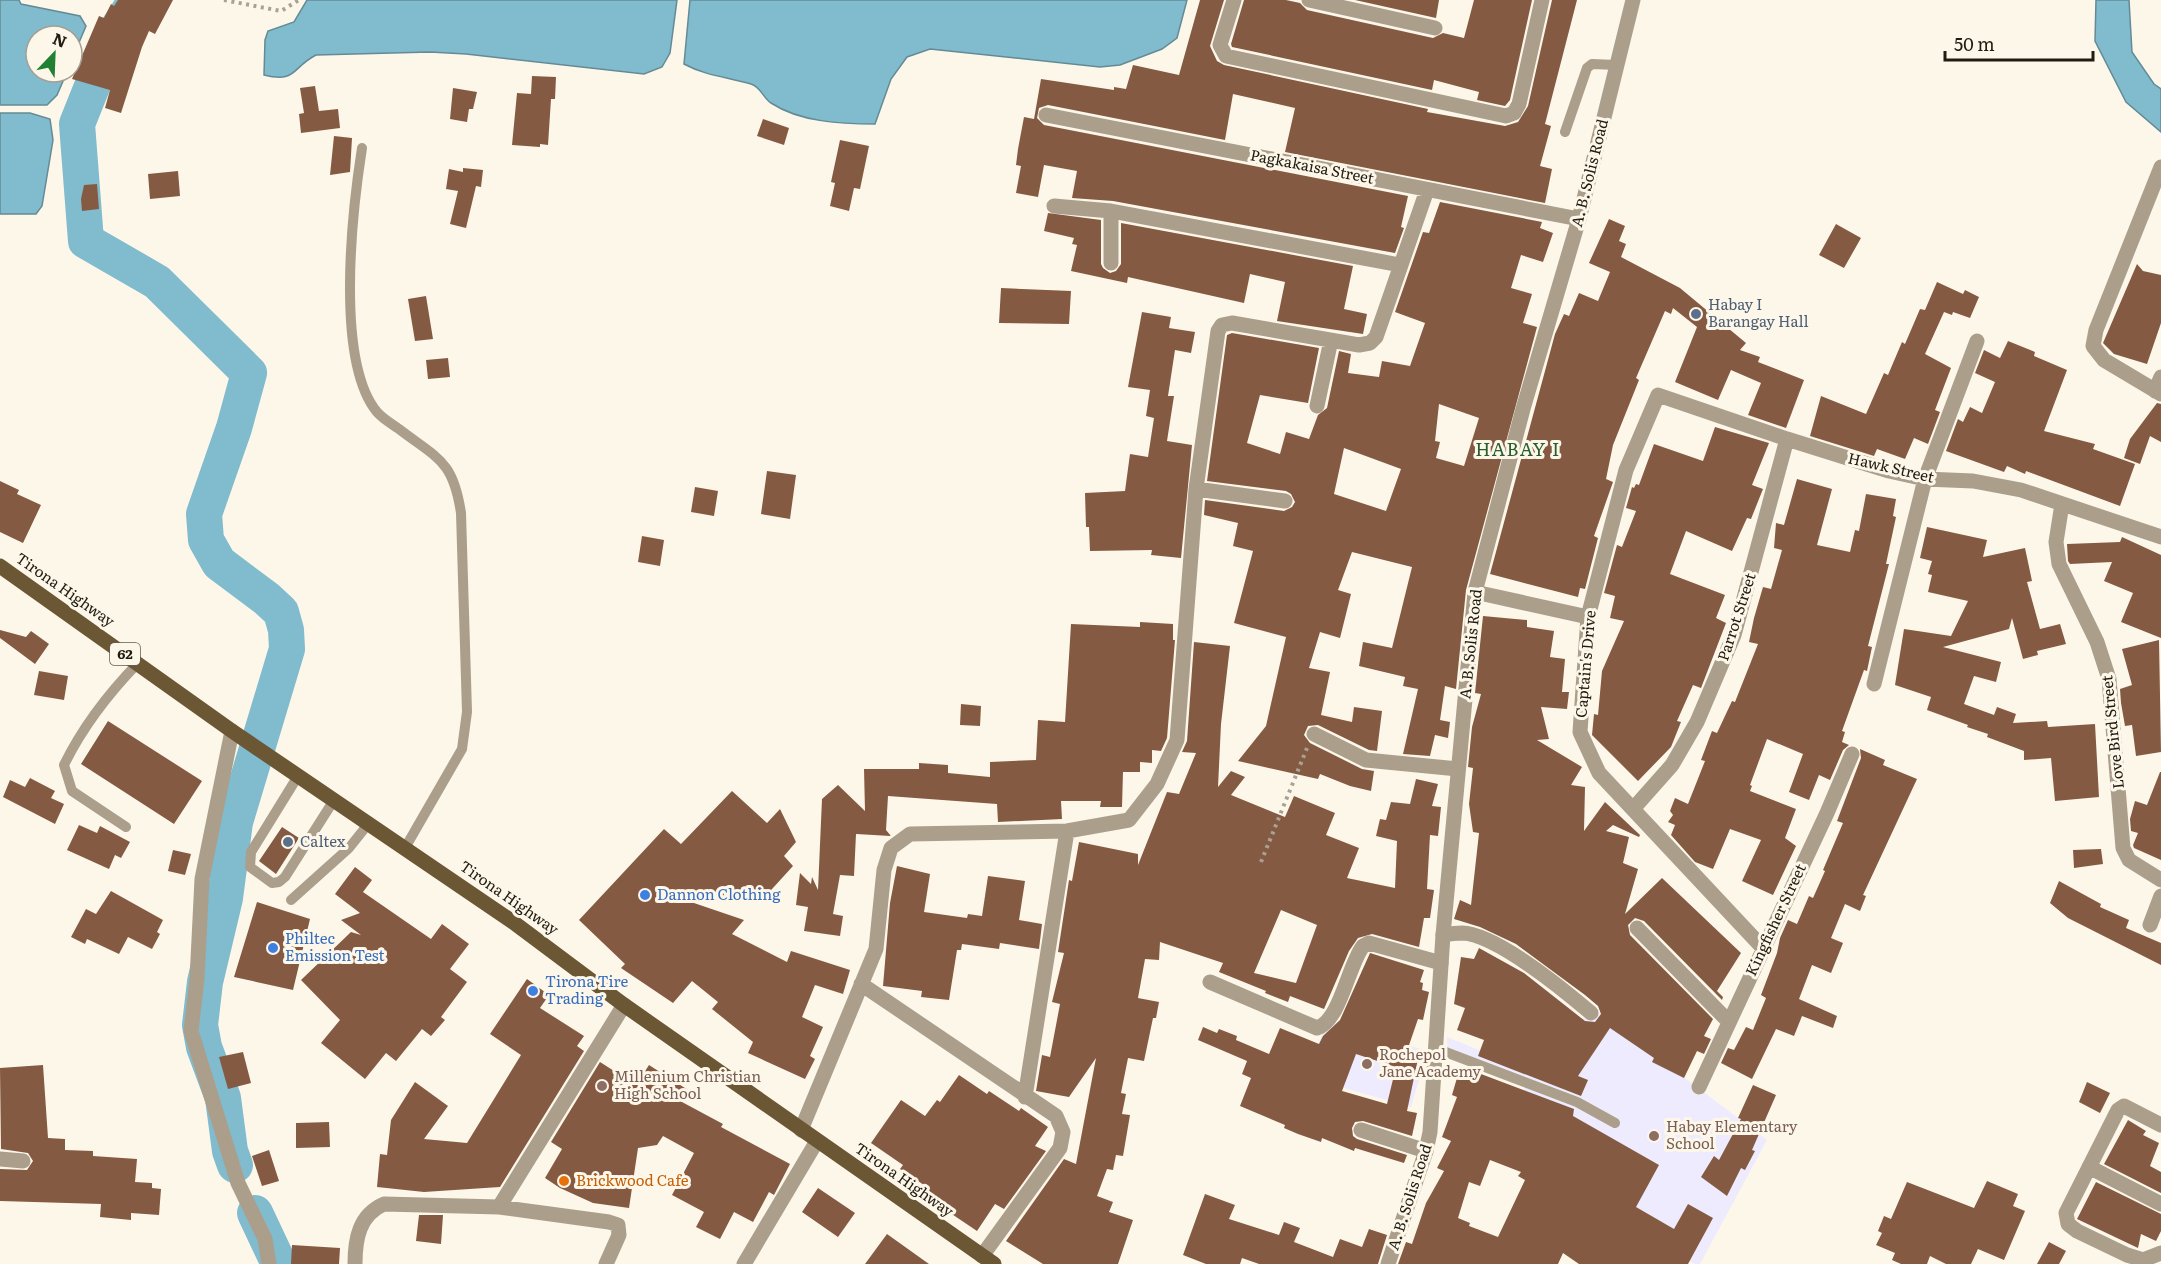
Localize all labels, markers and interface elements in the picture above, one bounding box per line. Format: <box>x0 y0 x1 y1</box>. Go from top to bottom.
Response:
north arrow <box>24 24 84 84</box>
scale bar <box>1945 24 2094 62</box>
text: N <box>49 26 71 53</box>
text: 50 m <box>1954 30 1995 57</box>
street label: A. B. Solis Road <box>1564 116 1613 229</box>
street label: Pagkakaisa Street <box>1248 142 1376 189</box>
place label: Habay I Barangay Hall <box>1708 292 1809 332</box>
marker: Habay I Barangay Hall <box>1689 307 1703 321</box>
district label: HABAY I <box>1475 435 1561 462</box>
street label: Hawk Street <box>1846 445 1937 488</box>
street label: Tirona Highway <box>12 546 120 632</box>
street label: Parrot Street <box>1710 569 1761 664</box>
street label: A. B. Solis Road <box>1452 588 1487 700</box>
street label: Captain's Drive <box>1568 609 1601 719</box>
road number: 62 <box>110 643 140 665</box>
street label: Love Bird Street <box>2094 674 2129 790</box>
place label: Caltex <box>300 829 346 852</box>
marker: Caltex <box>281 835 295 849</box>
street label: Tirona Highway <box>456 854 564 940</box>
street label: Kingfisher Street <box>1739 859 1811 979</box>
place label: Dannon Clothing <box>657 882 781 905</box>
marker: Dannon Clothing <box>638 888 652 902</box>
place label: Philtec Emission Test <box>285 926 385 966</box>
marker: Philtec Emission Test <box>266 941 280 955</box>
place label: Tirona Tire Trading <box>545 969 628 1009</box>
marker: Tirona Tire Trading <box>526 984 540 998</box>
place label: Rochepol Jane Academy <box>1379 1042 1481 1082</box>
marker: Rochepol Jane Academy <box>1360 1057 1374 1071</box>
place label: Millenium Christian High School <box>614 1064 761 1104</box>
marker: Millenium Christian High School <box>595 1079 609 1093</box>
place label: Habay Elementary School <box>1666 1114 1798 1154</box>
marker: Habay Elementary School <box>1647 1129 1661 1143</box>
street label: Tirona Highway <box>851 1136 959 1222</box>
street label: A. B. Solis Road <box>1381 1140 1437 1253</box>
place label: Brickwood Cafe <box>576 1168 689 1191</box>
marker: Brickwood Cafe <box>557 1174 571 1188</box>

